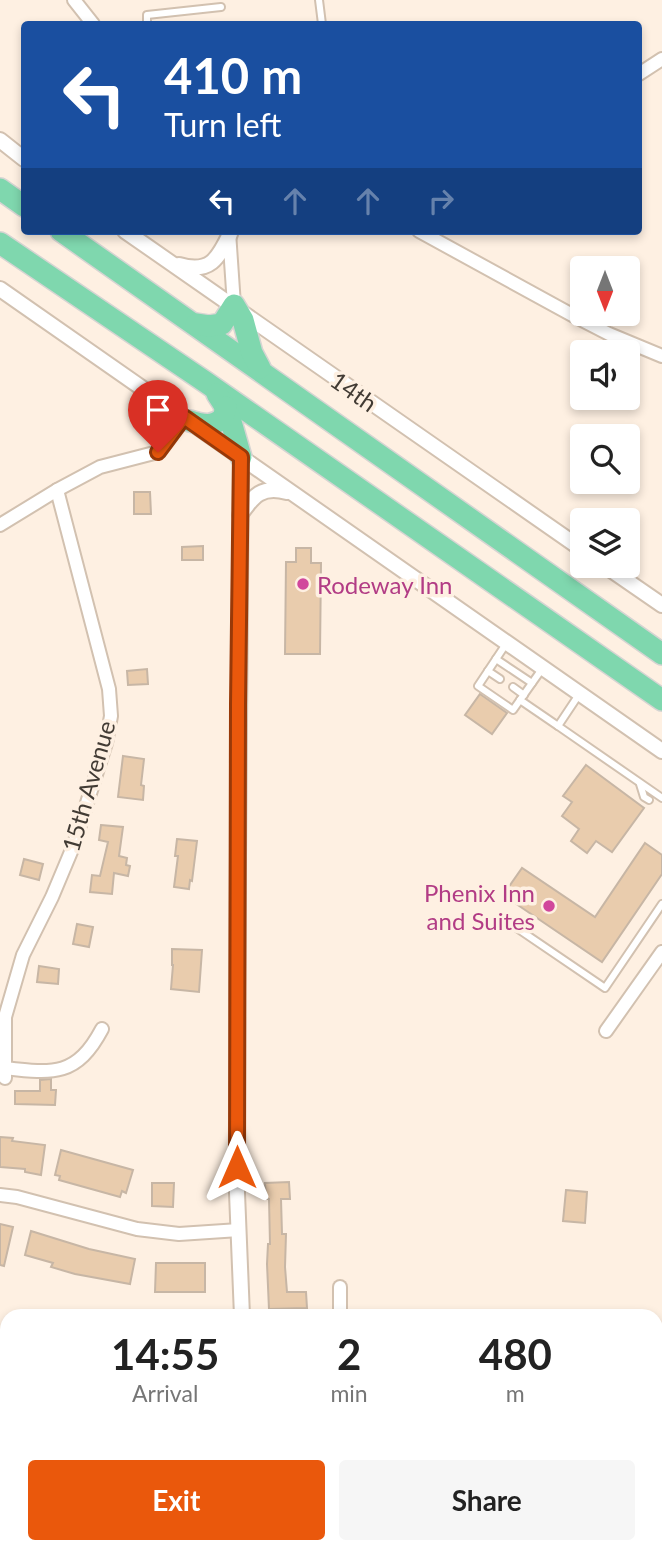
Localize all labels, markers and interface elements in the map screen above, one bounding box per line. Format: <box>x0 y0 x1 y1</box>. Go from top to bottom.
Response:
text: 410 m <box>164 46 302 104</box>
icon: left <box>49 49 140 140</box>
text: Turn left <box>164 105 281 144</box>
icon: left <box>203 182 241 220</box>
icon: ahead <box>276 182 314 220</box>
icon: ahead <box>349 182 387 220</box>
icon: right <box>422 182 460 220</box>
north arrow <box>570 256 640 326</box>
map controls <box>570 256 640 578</box>
button: sound <box>570 340 640 410</box>
street label: 14th <box>325 365 383 417</box>
pin <box>128 380 188 452</box>
icon: arrive <box>139 391 177 429</box>
button: search <box>570 424 640 494</box>
button: layers <box>570 508 640 578</box>
place label: Rodeway Inn <box>317 570 452 599</box>
marker: Rodeway Inn <box>295 576 311 592</box>
street label: 15th Avenue <box>56 717 120 855</box>
place label: Phenix Inn and Suites <box>424 878 535 935</box>
marker: Phenix Inn and Suites <box>541 898 557 914</box>
position arrow <box>200 1130 274 1204</box>
text: 14:55 <box>111 1329 219 1379</box>
text: 2 <box>337 1329 361 1379</box>
text: 480 <box>479 1329 552 1379</box>
text: Arrival <box>132 1379 198 1407</box>
text: min <box>330 1379 368 1407</box>
text: m <box>506 1379 525 1407</box>
button: Exit <box>28 1460 325 1540</box>
button: Share <box>339 1460 635 1540</box>

